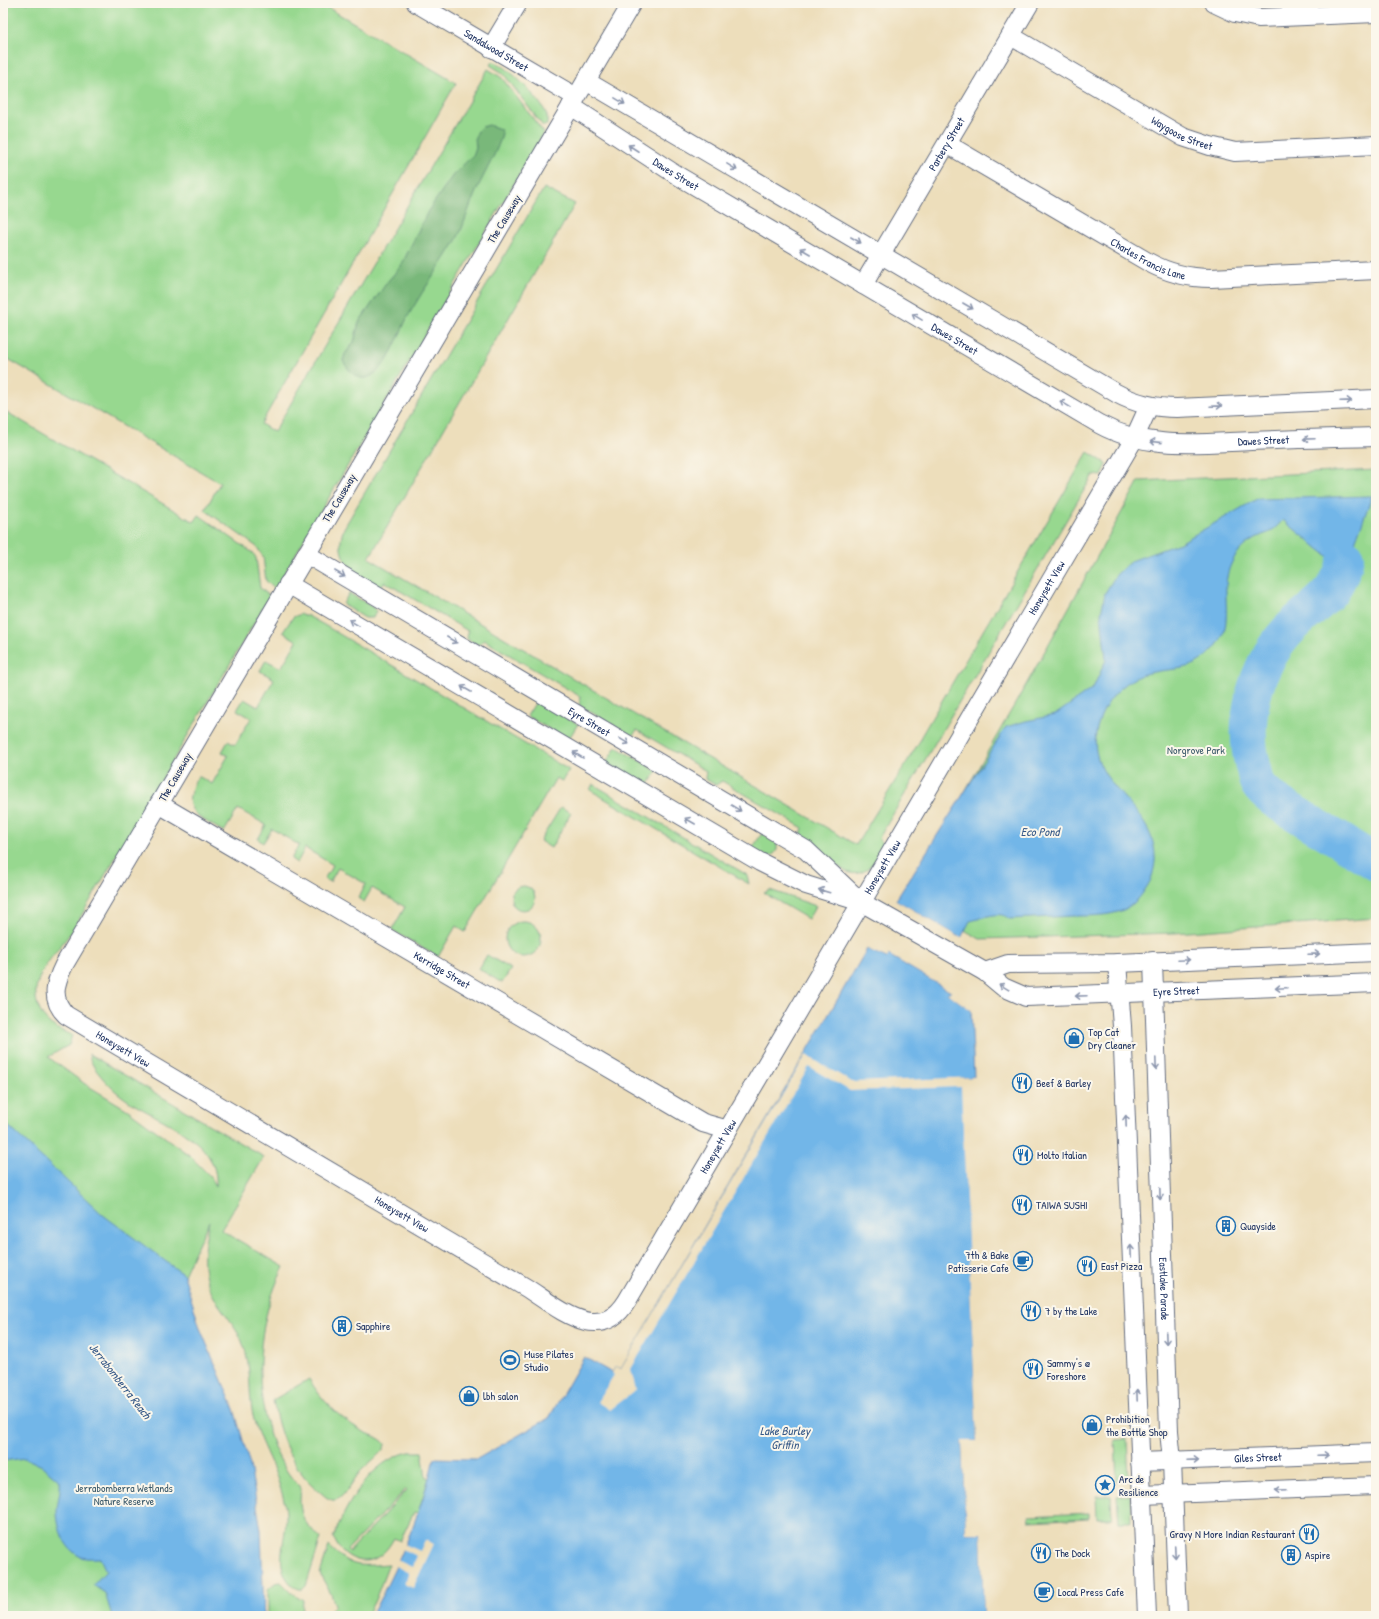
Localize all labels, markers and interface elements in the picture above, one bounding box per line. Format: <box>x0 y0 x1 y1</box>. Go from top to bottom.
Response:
street label: Sandalwood Street <box>461 26 531 75</box>
one-way arrow <box>614 97 626 105</box>
street label: Waygoose Street <box>1149 113 1214 153</box>
street label: Parbery Street <box>925 114 968 173</box>
one-way arrow <box>628 144 639 152</box>
street label: Dawes Street <box>650 154 702 194</box>
one-way arrow <box>726 163 737 171</box>
street label: The Causeway <box>484 192 524 246</box>
street label: Charles Francis Lane <box>1108 235 1188 283</box>
one-way arrow <box>850 237 862 245</box>
one-way arrow <box>799 246 811 254</box>
one-way arrow <box>962 302 974 310</box>
one-way arrow <box>911 312 923 320</box>
street label: Dawes Street <box>929 320 981 358</box>
one-way arrow <box>1339 397 1352 404</box>
one-way arrow <box>1060 400 1071 408</box>
one-way arrow <box>1209 403 1222 410</box>
street label: Dawes Street <box>1237 432 1290 449</box>
one-way arrow <box>1303 435 1316 443</box>
one-way arrow <box>1150 439 1163 446</box>
street label: The Causeway <box>319 471 359 525</box>
street label: Honeysett View <box>1025 558 1068 617</box>
one-way arrow <box>334 571 346 579</box>
one-way arrow <box>348 619 360 627</box>
one-way arrow <box>446 636 458 644</box>
one-way arrow <box>460 685 472 693</box>
street label: Eyre Street <box>566 704 613 740</box>
one-way arrow <box>618 738 630 746</box>
park label: Norgrove Park <box>1167 743 1225 757</box>
street label: The Causeway <box>155 750 195 804</box>
one-way arrow <box>572 751 584 759</box>
one-way arrow <box>730 804 742 812</box>
one-way arrow <box>684 817 696 825</box>
water label: Eco Pond <box>1021 823 1061 840</box>
street label: Honeysett View <box>861 837 904 897</box>
one-way arrow <box>817 887 830 894</box>
street label: Kerridge Street <box>411 948 473 992</box>
one-way arrow <box>1307 951 1320 958</box>
one-way arrow <box>1177 956 1190 963</box>
one-way arrow <box>998 982 1010 990</box>
street label: Eyre Street <box>1153 983 1200 999</box>
one-way arrow <box>1275 984 1288 991</box>
one-way arrow <box>1075 992 1088 999</box>
place label: Top Cat Dry Cleaner <box>1088 1025 1137 1052</box>
street label: Honeysett View <box>94 1027 153 1070</box>
shop icon: Top Cat Dry Cleaner <box>1063 1027 1085 1049</box>
one-way arrow <box>1152 1057 1159 1070</box>
restaurant icon: Beef & Barley <box>1011 1072 1033 1094</box>
place label: Beef & Barley <box>1036 1076 1092 1090</box>
one-way arrow <box>1122 1115 1130 1128</box>
street label: Honeysett View <box>697 1117 739 1176</box>
restaurant icon: Molto Italian <box>1012 1144 1034 1166</box>
place label: Molto Italian <box>1037 1148 1087 1162</box>
one-way arrow <box>1157 1187 1164 1200</box>
street label: Honeysett View <box>372 1193 431 1235</box>
restaurant icon: TAIWA SUSHI <box>1011 1194 1033 1216</box>
place label: TAIWA SUSHI <box>1036 1198 1088 1212</box>
building icon: Quayside <box>1215 1215 1237 1237</box>
place label: Quayside <box>1240 1219 1277 1233</box>
one-way arrow <box>1128 1245 1135 1258</box>
place label: 7th & Bake Patisserie Cafe <box>948 1248 1010 1275</box>
cafe icon: 7th & Bake Patisserie Cafe <box>1012 1250 1034 1272</box>
restaurant icon: East Pizza <box>1076 1255 1098 1277</box>
street label: Eastlake Parade <box>1156 1257 1172 1321</box>
place label: East Pizza <box>1101 1259 1143 1273</box>
restaurant icon: 7 by the Lake <box>1020 1300 1042 1322</box>
place label: 7 by the Lake <box>1045 1304 1098 1318</box>
building icon: Sapphire <box>331 1315 353 1337</box>
place label: Sapphire <box>356 1319 391 1333</box>
one-way arrow <box>1162 1331 1169 1344</box>
water label: Jerrabomberra Reach <box>85 1339 156 1423</box>
place label: Muse Pilates Studio <box>524 1347 573 1374</box>
sports icon: Muse Pilates Studio <box>499 1349 521 1371</box>
place label: Sammy's @ Foreshore <box>1046 1356 1091 1383</box>
restaurant icon: Sammy's @ Foreshore <box>1022 1358 1044 1380</box>
shop icon: lbh salon <box>458 1385 480 1407</box>
place label: lbh salon <box>483 1389 519 1403</box>
one-way arrow <box>1134 1389 1141 1402</box>
place label: Prohibition the Bottle Shop <box>1106 1412 1168 1439</box>
shop icon: Prohibition the Bottle Shop <box>1081 1414 1103 1436</box>
water label: Lake Burley Griffin <box>760 1422 812 1453</box>
street label: Giles Street <box>1234 1450 1282 1465</box>
one-way arrow <box>1316 1452 1329 1459</box>
one-way arrow <box>1186 1457 1199 1464</box>
place label: Arc de Resilience <box>1119 1472 1159 1499</box>
place icon: Arc de Resilience <box>1094 1474 1116 1496</box>
park label: Jerrabomberra Wetlands Nature Reserve <box>75 1481 173 1508</box>
one-way arrow <box>1275 1486 1288 1494</box>
restaurant icon: Gravy N More Indian Restaurant <box>1298 1523 1320 1545</box>
place label: Gravy N More Indian Restaurant <box>1170 1527 1295 1541</box>
restaurant icon: The Dock <box>1030 1542 1052 1564</box>
building icon: Aspire <box>1280 1544 1302 1566</box>
one-way arrow <box>1171 1545 1178 1558</box>
place label: The Dock <box>1055 1546 1091 1560</box>
place label: Aspire <box>1305 1548 1331 1562</box>
cafe icon: Local Press Cafe <box>1033 1581 1055 1603</box>
place label: Local Press Cafe <box>1058 1585 1125 1599</box>

